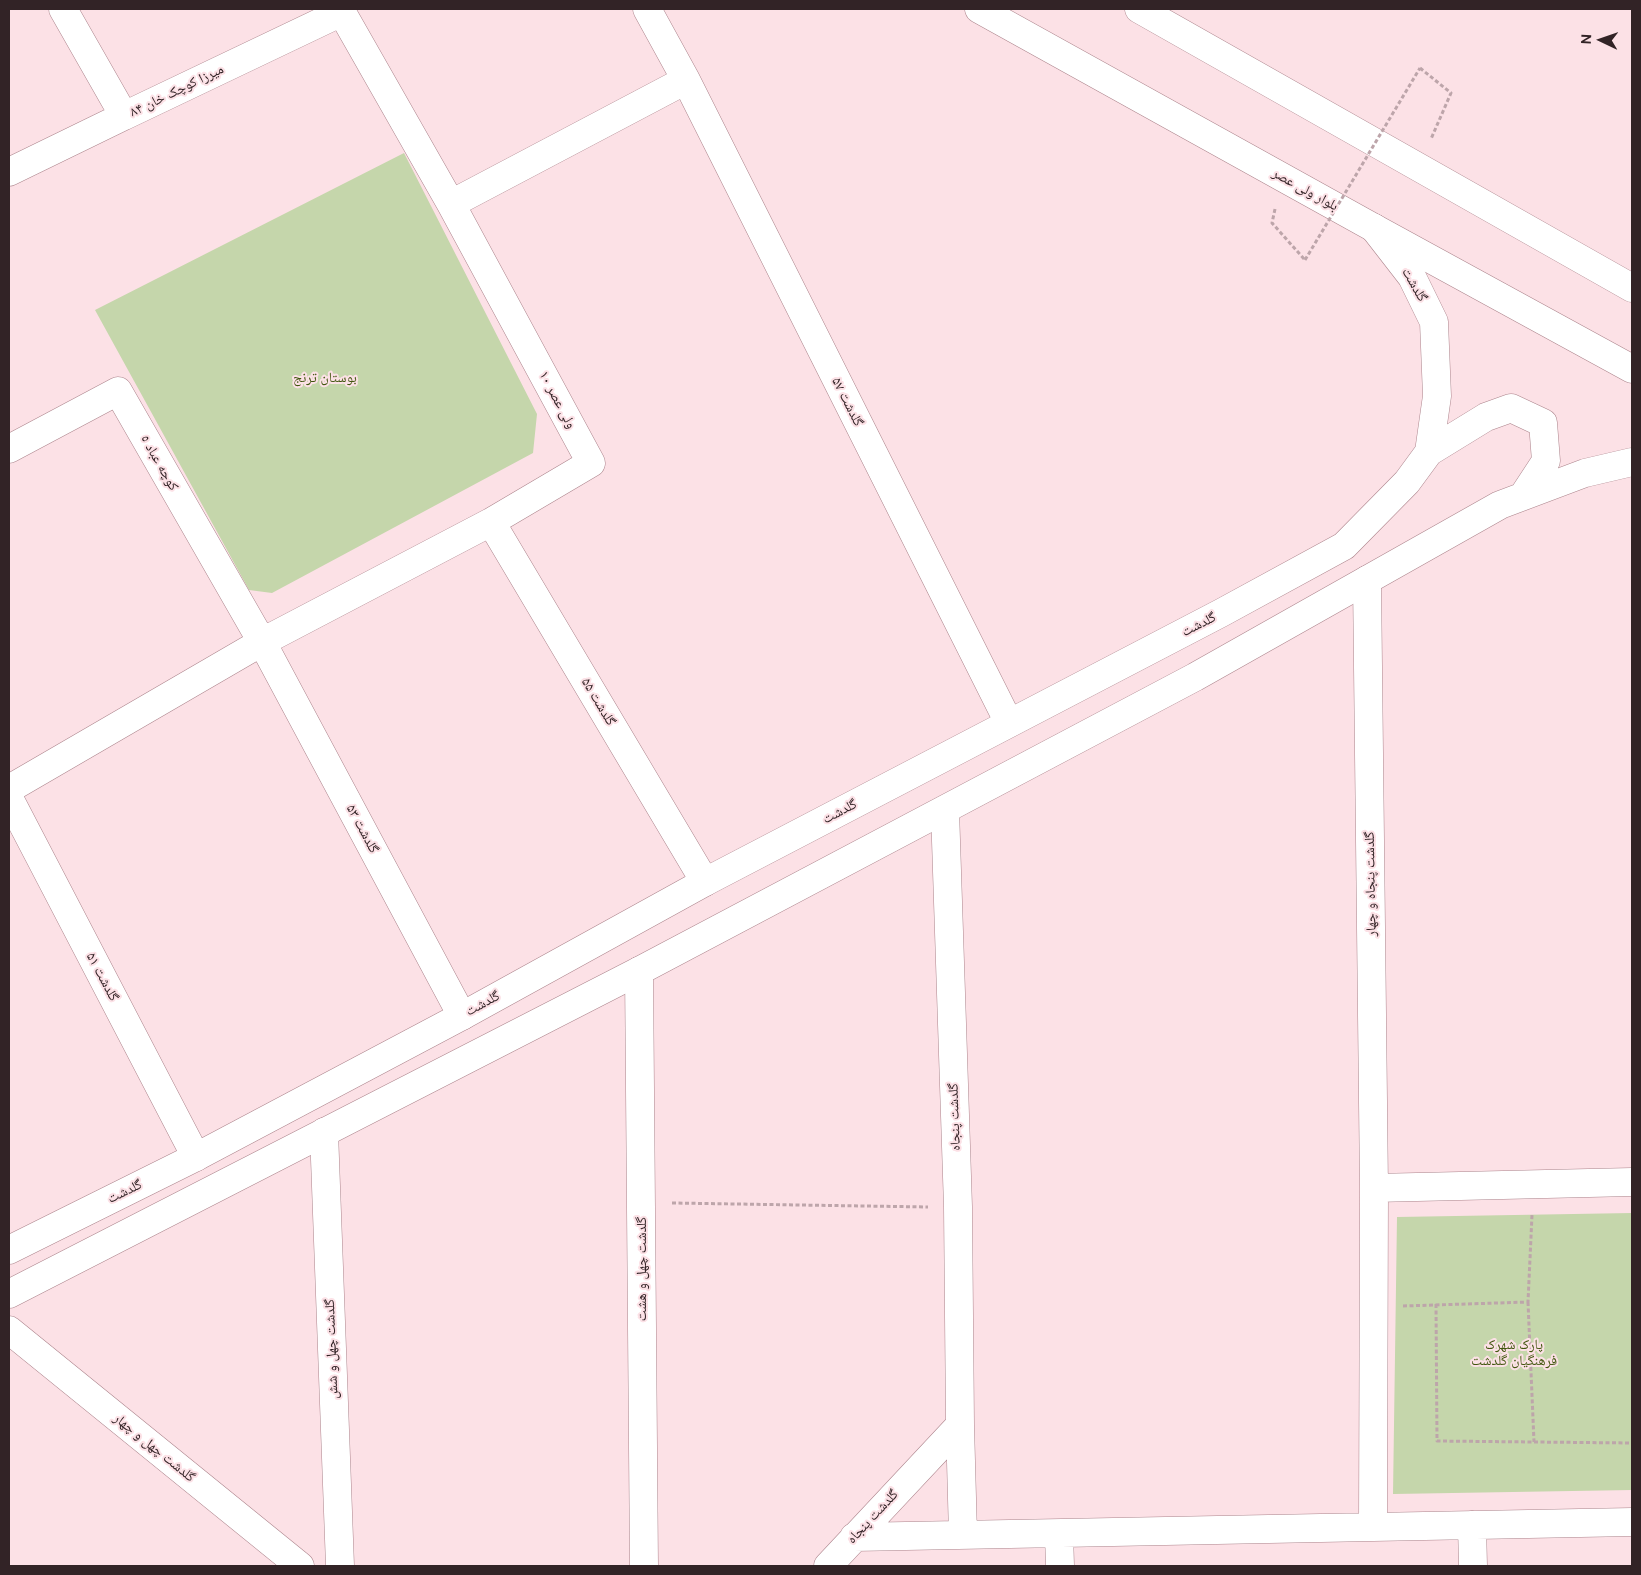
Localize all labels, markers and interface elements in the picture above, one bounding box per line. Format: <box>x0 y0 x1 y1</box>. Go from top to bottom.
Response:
north arrow <box>1576 15 1626 65</box>
text: N <box>1577 34 1595 45</box>
street label: میرزا کوچک خان ۸۴ <box>127 61 227 121</box>
street label: بلوار ولی عصر <box>1269 165 1341 215</box>
street label: گلدشت <box>1398 265 1430 305</box>
street label: ولی عصر ۱۰ <box>535 368 579 432</box>
park label: بوستان ترنج <box>293 370 357 386</box>
street label: گلدشت ۵۷ <box>828 375 866 429</box>
street label: كوچه عباد ٥ <box>136 432 182 494</box>
street label: گلدشت <box>1179 609 1219 641</box>
street label: گلدشت ۵۵ <box>577 675 619 729</box>
street label: گلدشت <box>820 796 860 828</box>
street label: گلدشت ۵۳ <box>342 802 382 856</box>
street label: گلدشت پنجاه و چهار <box>1362 831 1380 937</box>
street label: گلدشت ۵۱ <box>82 950 122 1004</box>
street label: گلدشت <box>463 988 503 1020</box>
street label: گلدشت پنجاه <box>945 1083 965 1151</box>
street label: گلدشت <box>105 1176 145 1208</box>
street label: گلدشت چهل و هشت <box>634 1217 650 1321</box>
street label: گلدشت چهل و شش <box>322 1299 342 1399</box>
park label: پارک شهرک فرهنگیان گلدشت <box>1471 1337 1557 1370</box>
street label: گلدشت چهل و چهار <box>110 1410 198 1486</box>
street label: گلدشت پنجاه <box>844 1487 902 1547</box>

